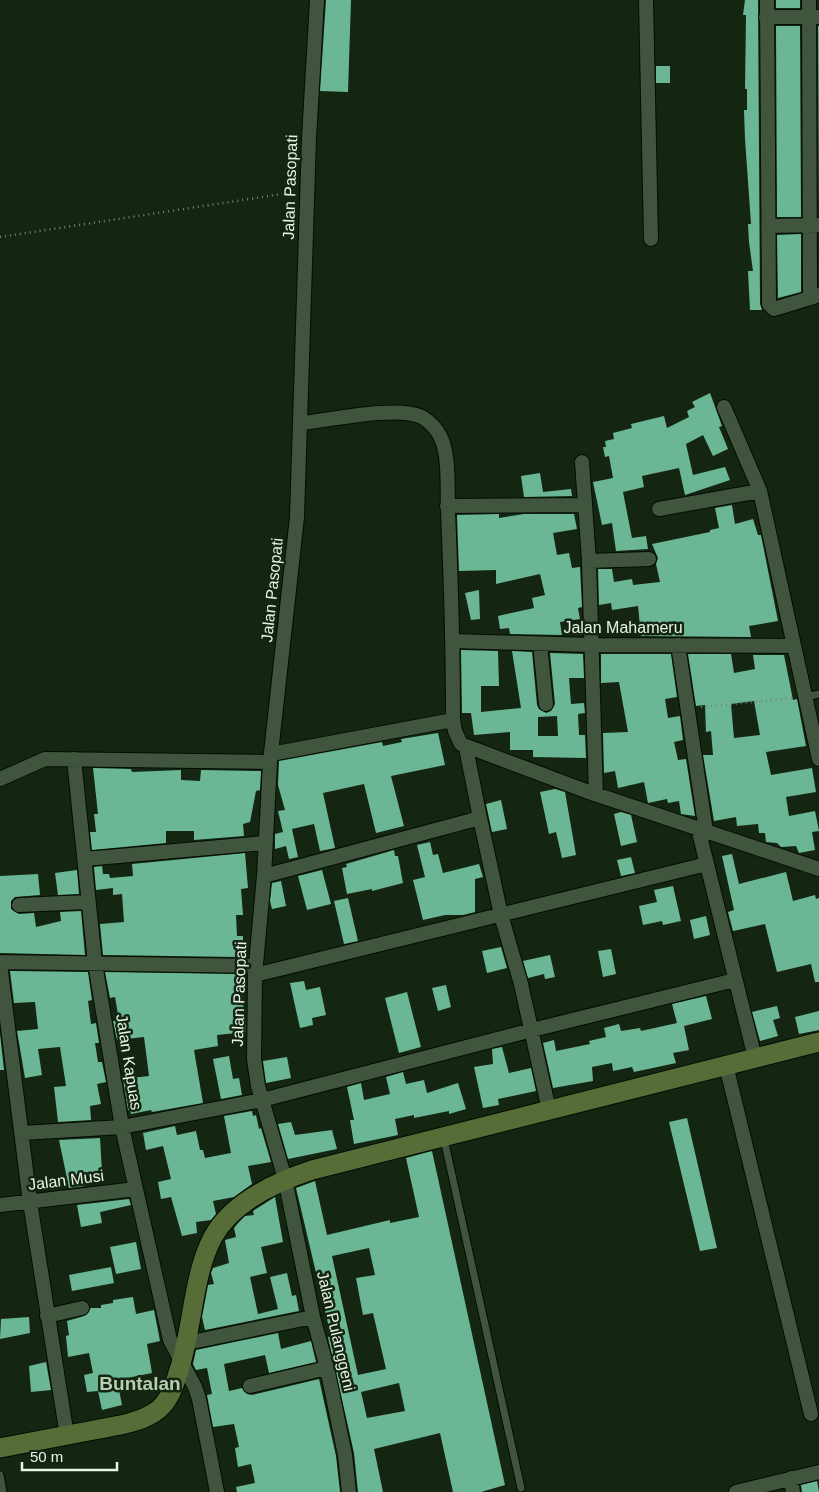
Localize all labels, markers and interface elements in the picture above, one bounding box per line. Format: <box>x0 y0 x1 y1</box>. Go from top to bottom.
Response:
street label: Jalan Pasopati <box>280 134 300 240</box>
street label: Jalan Pasopati <box>258 537 286 643</box>
street label: Jalan Mahameru <box>563 619 683 636</box>
street label: Jalan Pasopati <box>229 941 249 1047</box>
street label: Jalan Kapuas <box>113 1013 145 1111</box>
street label: Jalan Musi <box>27 1167 105 1193</box>
street label: Jalan Pulanggeni <box>314 1269 358 1393</box>
district label: Buntalan <box>99 1373 181 1394</box>
scale bar <box>22 1440 118 1472</box>
text: 50 m <box>30 1448 63 1465</box>

